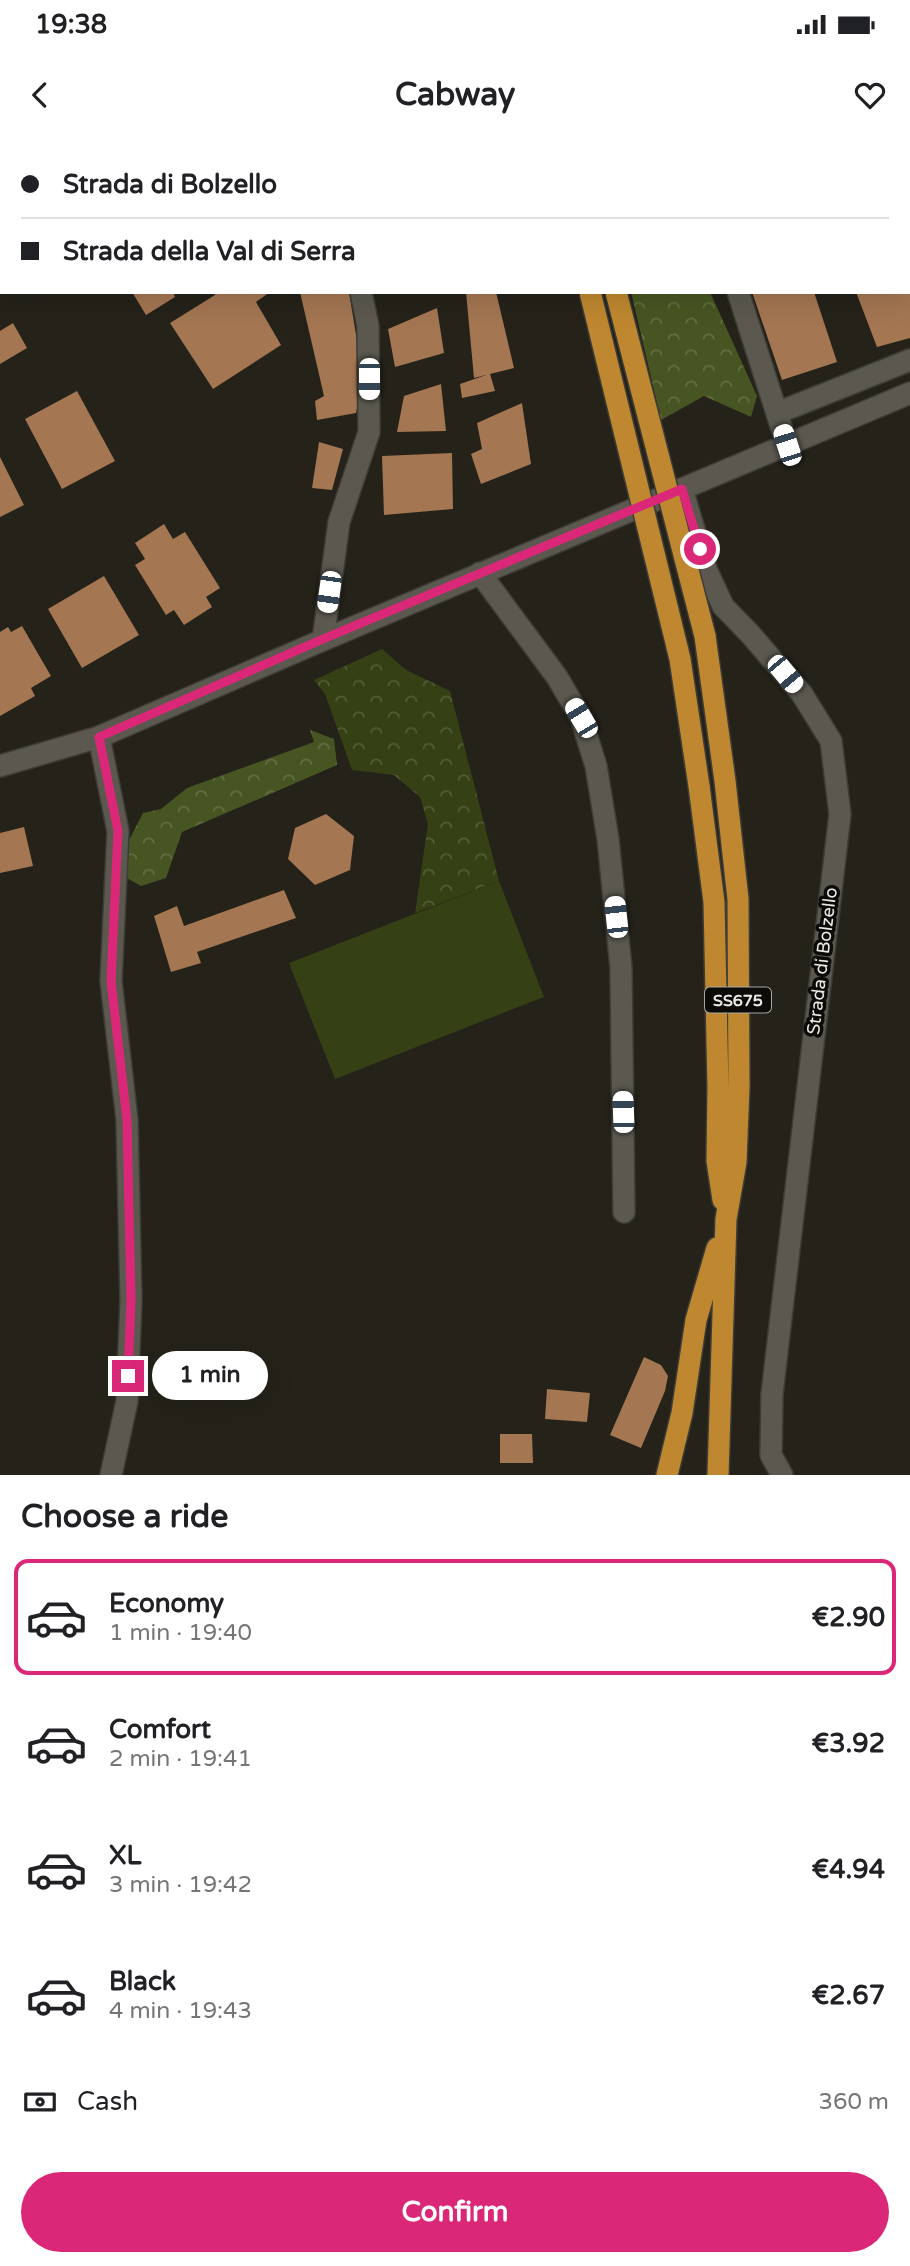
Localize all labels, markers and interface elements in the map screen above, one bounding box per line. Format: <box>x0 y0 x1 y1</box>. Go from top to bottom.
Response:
text: 19:38 <box>35 9 107 40</box>
icon: back <box>21 76 59 114</box>
text: Cabway <box>395 76 515 114</box>
icon: heart <box>851 76 889 114</box>
text: Strada di Bolzello <box>63 169 277 200</box>
text: Strada della Val di Serra <box>63 236 356 267</box>
car <box>359 358 380 400</box>
car <box>771 422 804 468</box>
route start <box>684 533 716 565</box>
car <box>316 570 343 614</box>
car <box>764 651 807 697</box>
car <box>562 695 601 741</box>
street label: Strada di Bolzello <box>802 886 842 1036</box>
car <box>604 895 629 939</box>
road number: SS675 <box>705 988 771 1013</box>
car <box>612 1091 635 1133</box>
callout: 1 min <box>152 1352 268 1400</box>
route end <box>112 1360 144 1392</box>
text: 1 min <box>179 1361 241 1389</box>
text: Choose a ride <box>21 1498 228 1536</box>
icon: car <box>25 1586 88 1649</box>
text: Economy <box>109 1588 224 1619</box>
text: €2.90 <box>812 1602 885 1633</box>
text: 1 min · 19:40 <box>109 1619 252 1647</box>
icon: car <box>25 1712 88 1775</box>
text: Comfort <box>109 1714 211 1745</box>
text: €3.92 <box>812 1728 885 1759</box>
text: 2 min · 19:41 <box>109 1745 252 1773</box>
icon: car <box>25 1838 88 1901</box>
text: XL <box>109 1840 141 1871</box>
text: €4.94 <box>812 1854 885 1885</box>
text: 3 min · 19:42 <box>109 1871 252 1899</box>
icon: car <box>25 1964 88 2027</box>
text: Black <box>109 1966 176 1997</box>
text: €2.67 <box>812 1980 885 2011</box>
text: 4 min · 19:43 <box>109 1997 252 2025</box>
icon: cash <box>21 2083 59 2121</box>
text: Cash <box>77 2086 138 2117</box>
text: 360 m <box>819 2088 889 2116</box>
button: Confirm <box>21 2172 889 2252</box>

